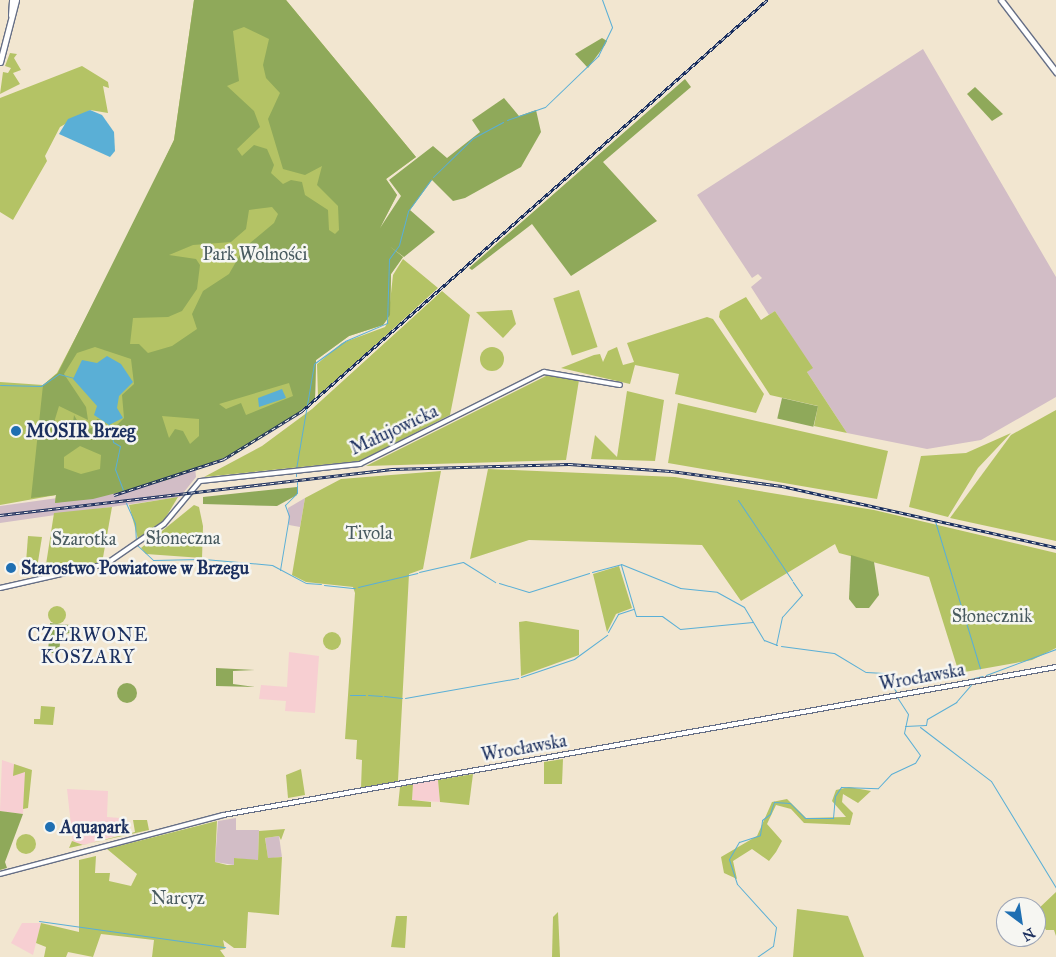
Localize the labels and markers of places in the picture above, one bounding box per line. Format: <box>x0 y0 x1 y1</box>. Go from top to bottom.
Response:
place label: MOSIR Brzeg <box>26 420 135 442</box>
marker: MOSIR Brzeg <box>10 425 22 437</box>
place label: Starostwo Powiatowe w Brzegu <box>21 557 249 579</box>
marker: Starostwo Powiatowe w Brzegu <box>5 562 17 574</box>
place label: Aquapark <box>60 816 129 838</box>
marker: Aquapark <box>44 821 56 833</box>

